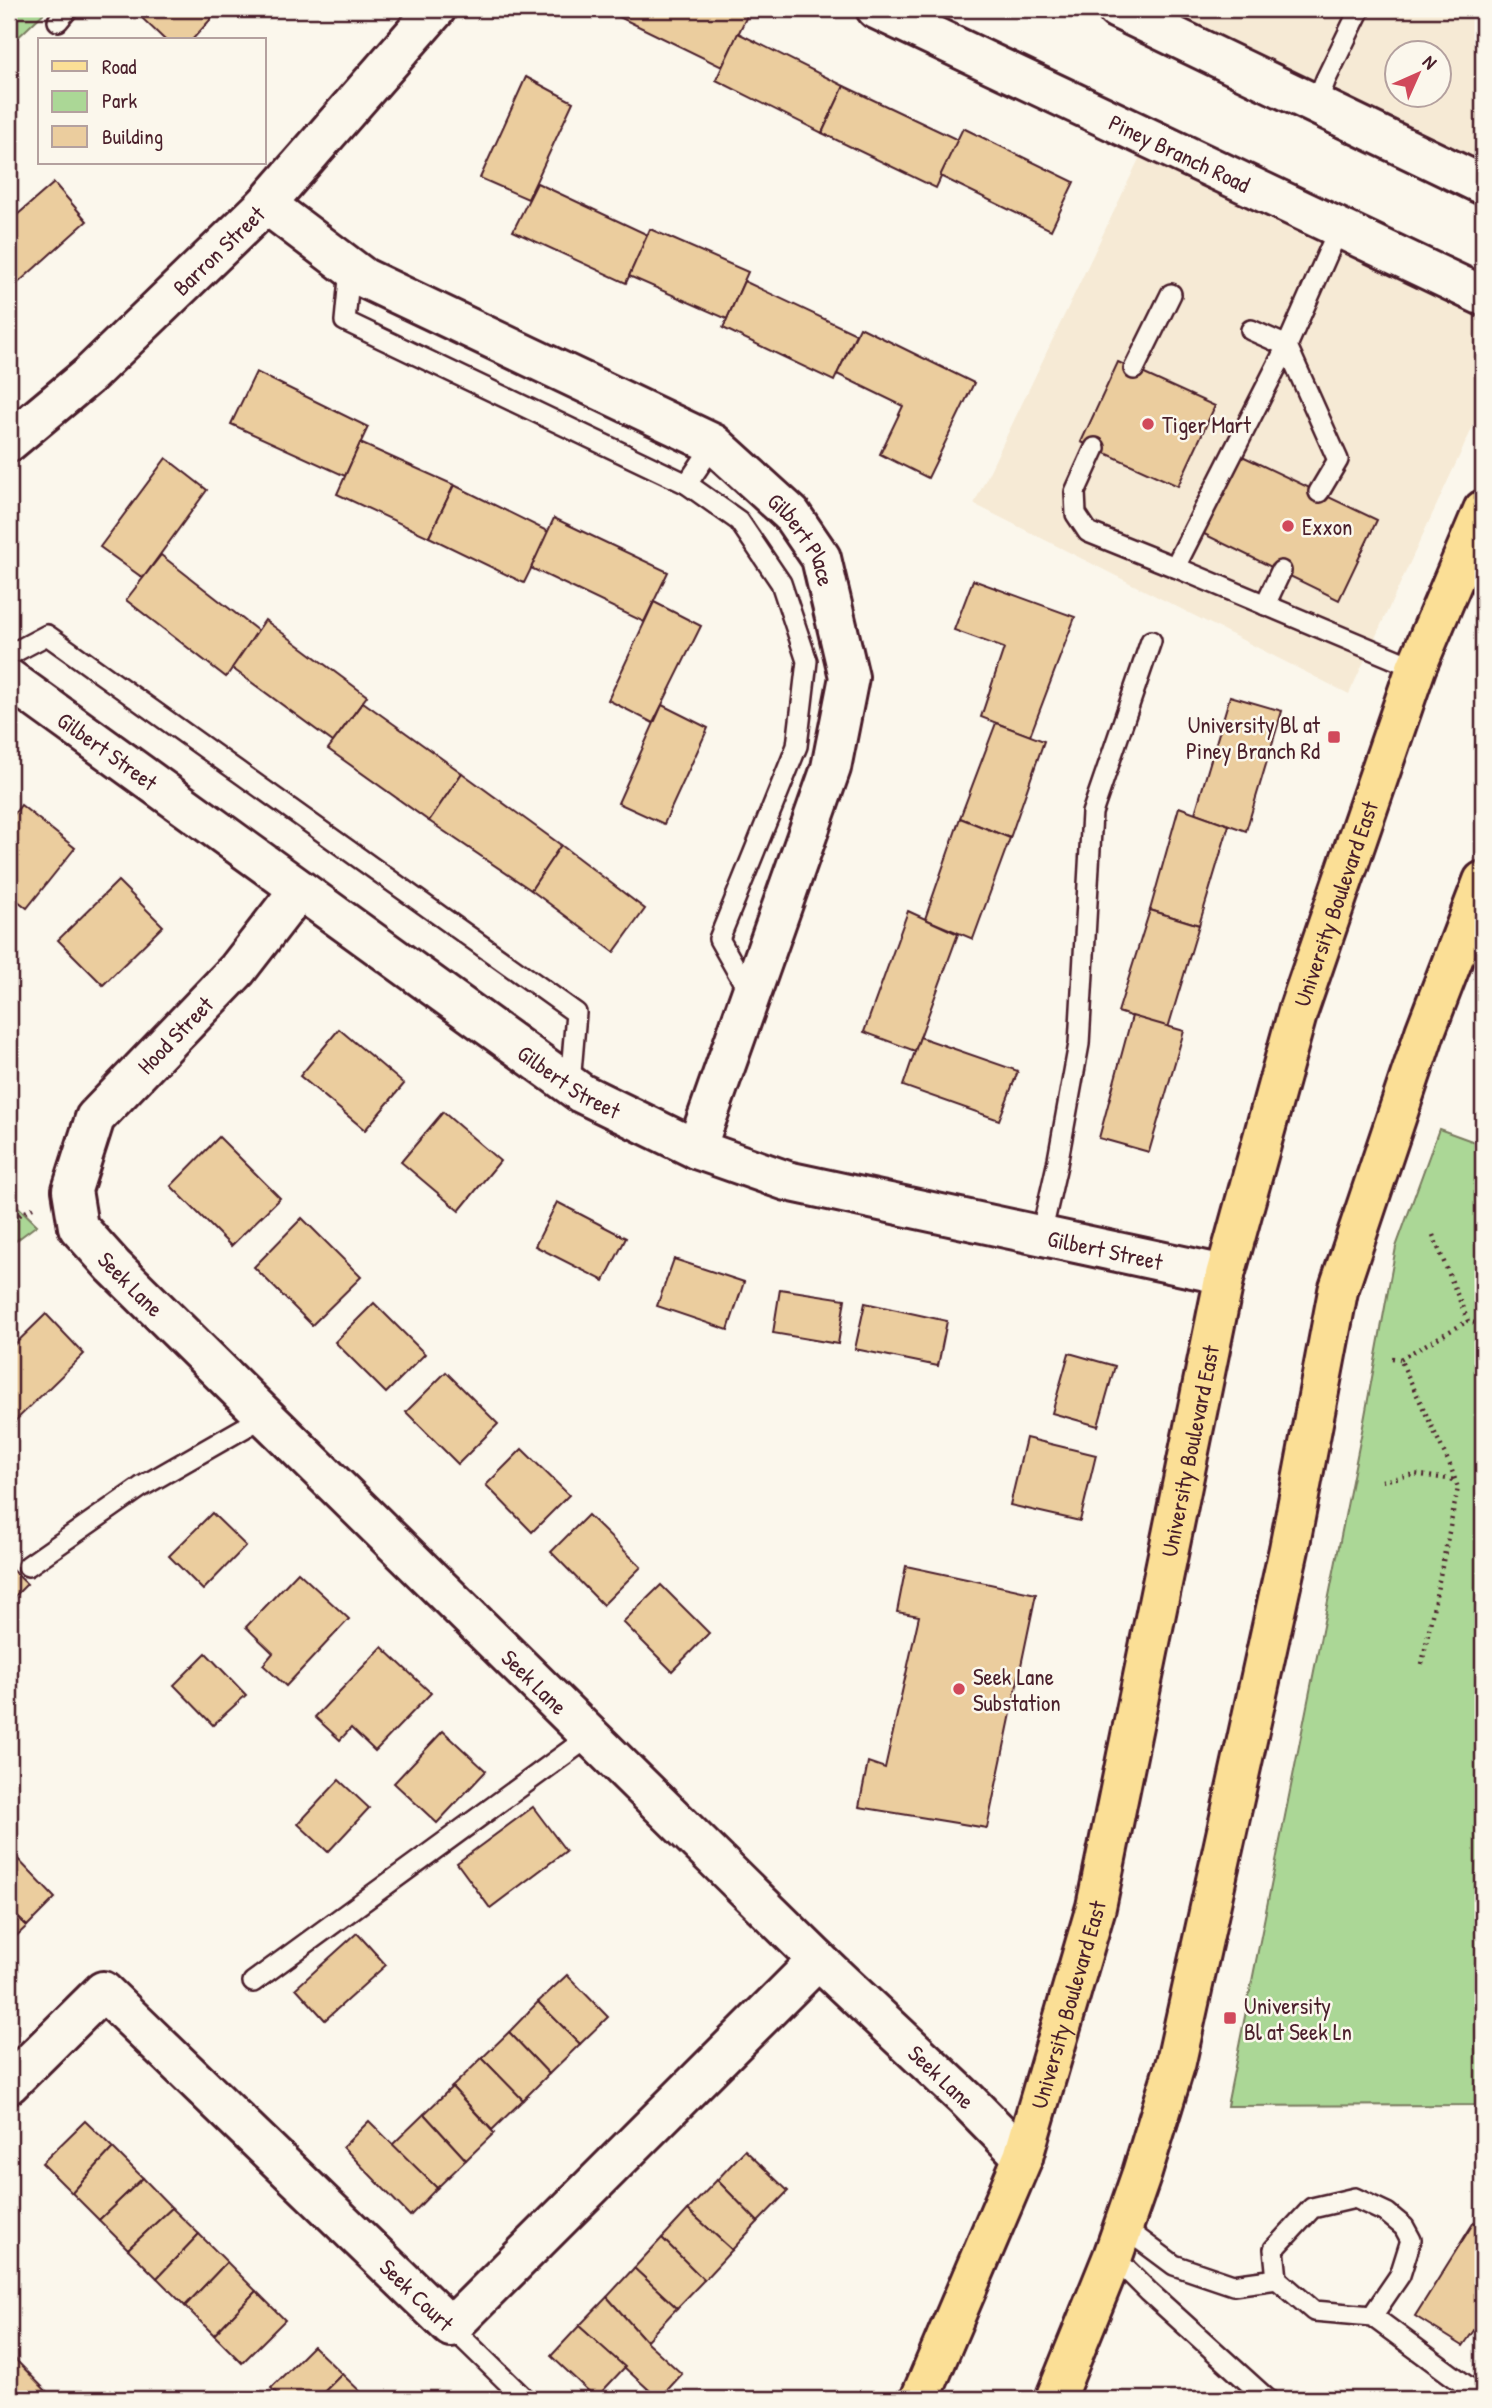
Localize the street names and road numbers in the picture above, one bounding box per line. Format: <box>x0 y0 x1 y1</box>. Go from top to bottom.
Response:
street label: Piney Branch Road <box>1104 106 1255 199</box>
street label: Barron Street <box>165 198 272 302</box>
street label: Gilbert Place <box>761 485 843 589</box>
street label: Gilbert Street <box>52 704 165 798</box>
street label: University Boulevard East <box>1285 796 1385 1010</box>
street label: Hood Street <box>130 989 221 1081</box>
street label: Gilbert Street <box>512 1037 627 1126</box>
street label: Gilbert Street <box>1045 1222 1167 1277</box>
street label: Seek Lane <box>91 1244 171 1323</box>
street label: University Boulevard East <box>1152 1341 1226 1559</box>
street label: Seek Lane <box>495 1642 575 1721</box>
street label: University Boulevard East <box>1023 1897 1113 2112</box>
street label: Seek Lane <box>902 2037 982 2115</box>
street label: Seek Court <box>373 2251 462 2338</box>

